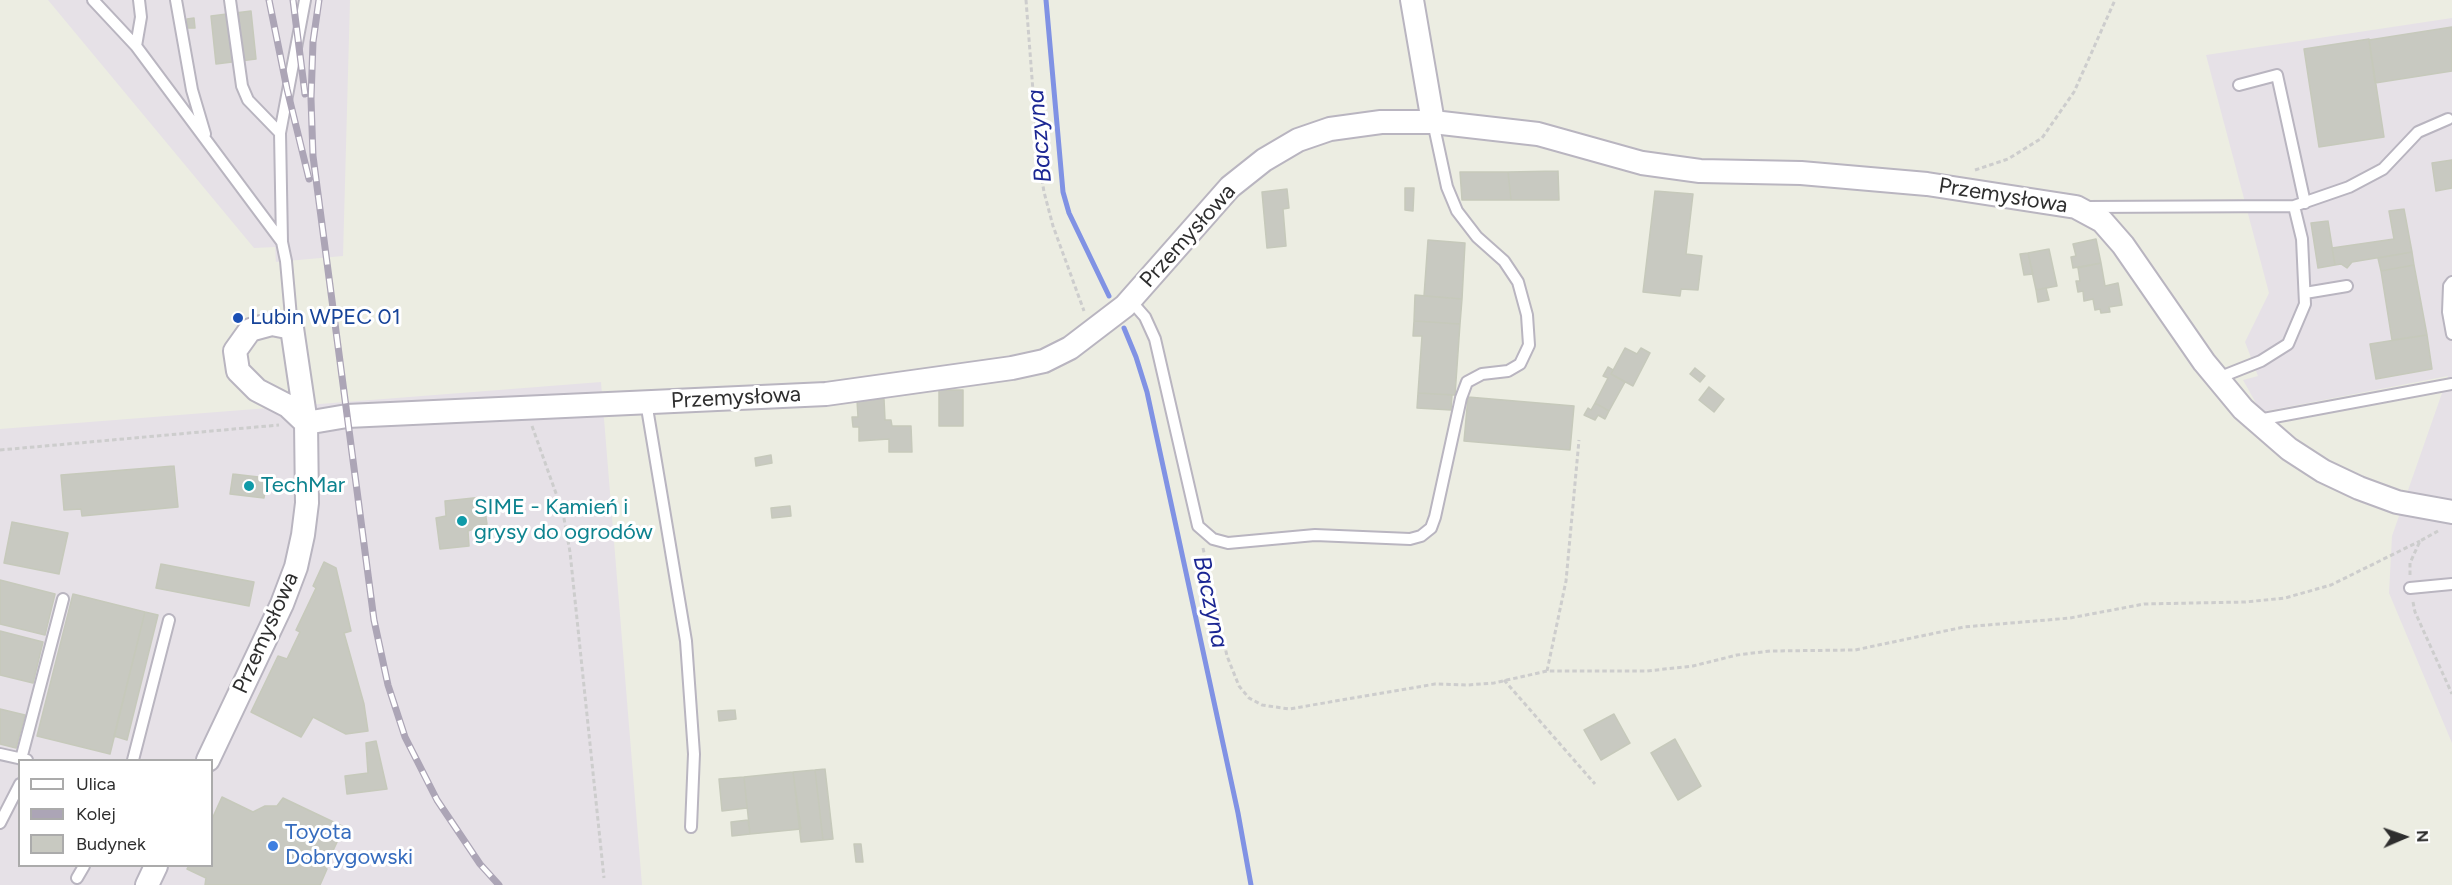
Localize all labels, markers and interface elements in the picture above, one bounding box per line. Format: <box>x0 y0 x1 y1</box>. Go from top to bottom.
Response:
water label: Baczyna <box>1022 88 1058 184</box>
street label: Przemysłowa <box>1937 173 2069 219</box>
street label: Przemysłowa <box>1135 179 1241 293</box>
place label: Lubin WPEC 01 <box>250 305 401 331</box>
marker: Lubin WPEC 01 <box>231 311 245 325</box>
street label: Przemysłowa <box>670 381 802 415</box>
place label: TechMar <box>261 473 345 499</box>
marker: TechMar <box>242 479 256 493</box>
place label: SIME - Kamień i grysy do ogrodów <box>474 495 653 546</box>
marker: SIME - Kamień i grysy do ogrodów <box>455 514 469 528</box>
water label: Baczyna <box>1186 553 1234 651</box>
street label: Przemysłowa <box>227 568 305 698</box>
legend <box>18 759 213 867</box>
text: Ulica <box>76 773 116 795</box>
text: Kolej <box>76 803 116 825</box>
north arrow <box>2374 807 2434 867</box>
place label: Toyota Dobrygowski <box>285 820 413 872</box>
text: N <box>2413 830 2432 843</box>
text: Budynek <box>76 833 146 855</box>
marker: Toyota Dobrygowski <box>266 839 280 853</box>

